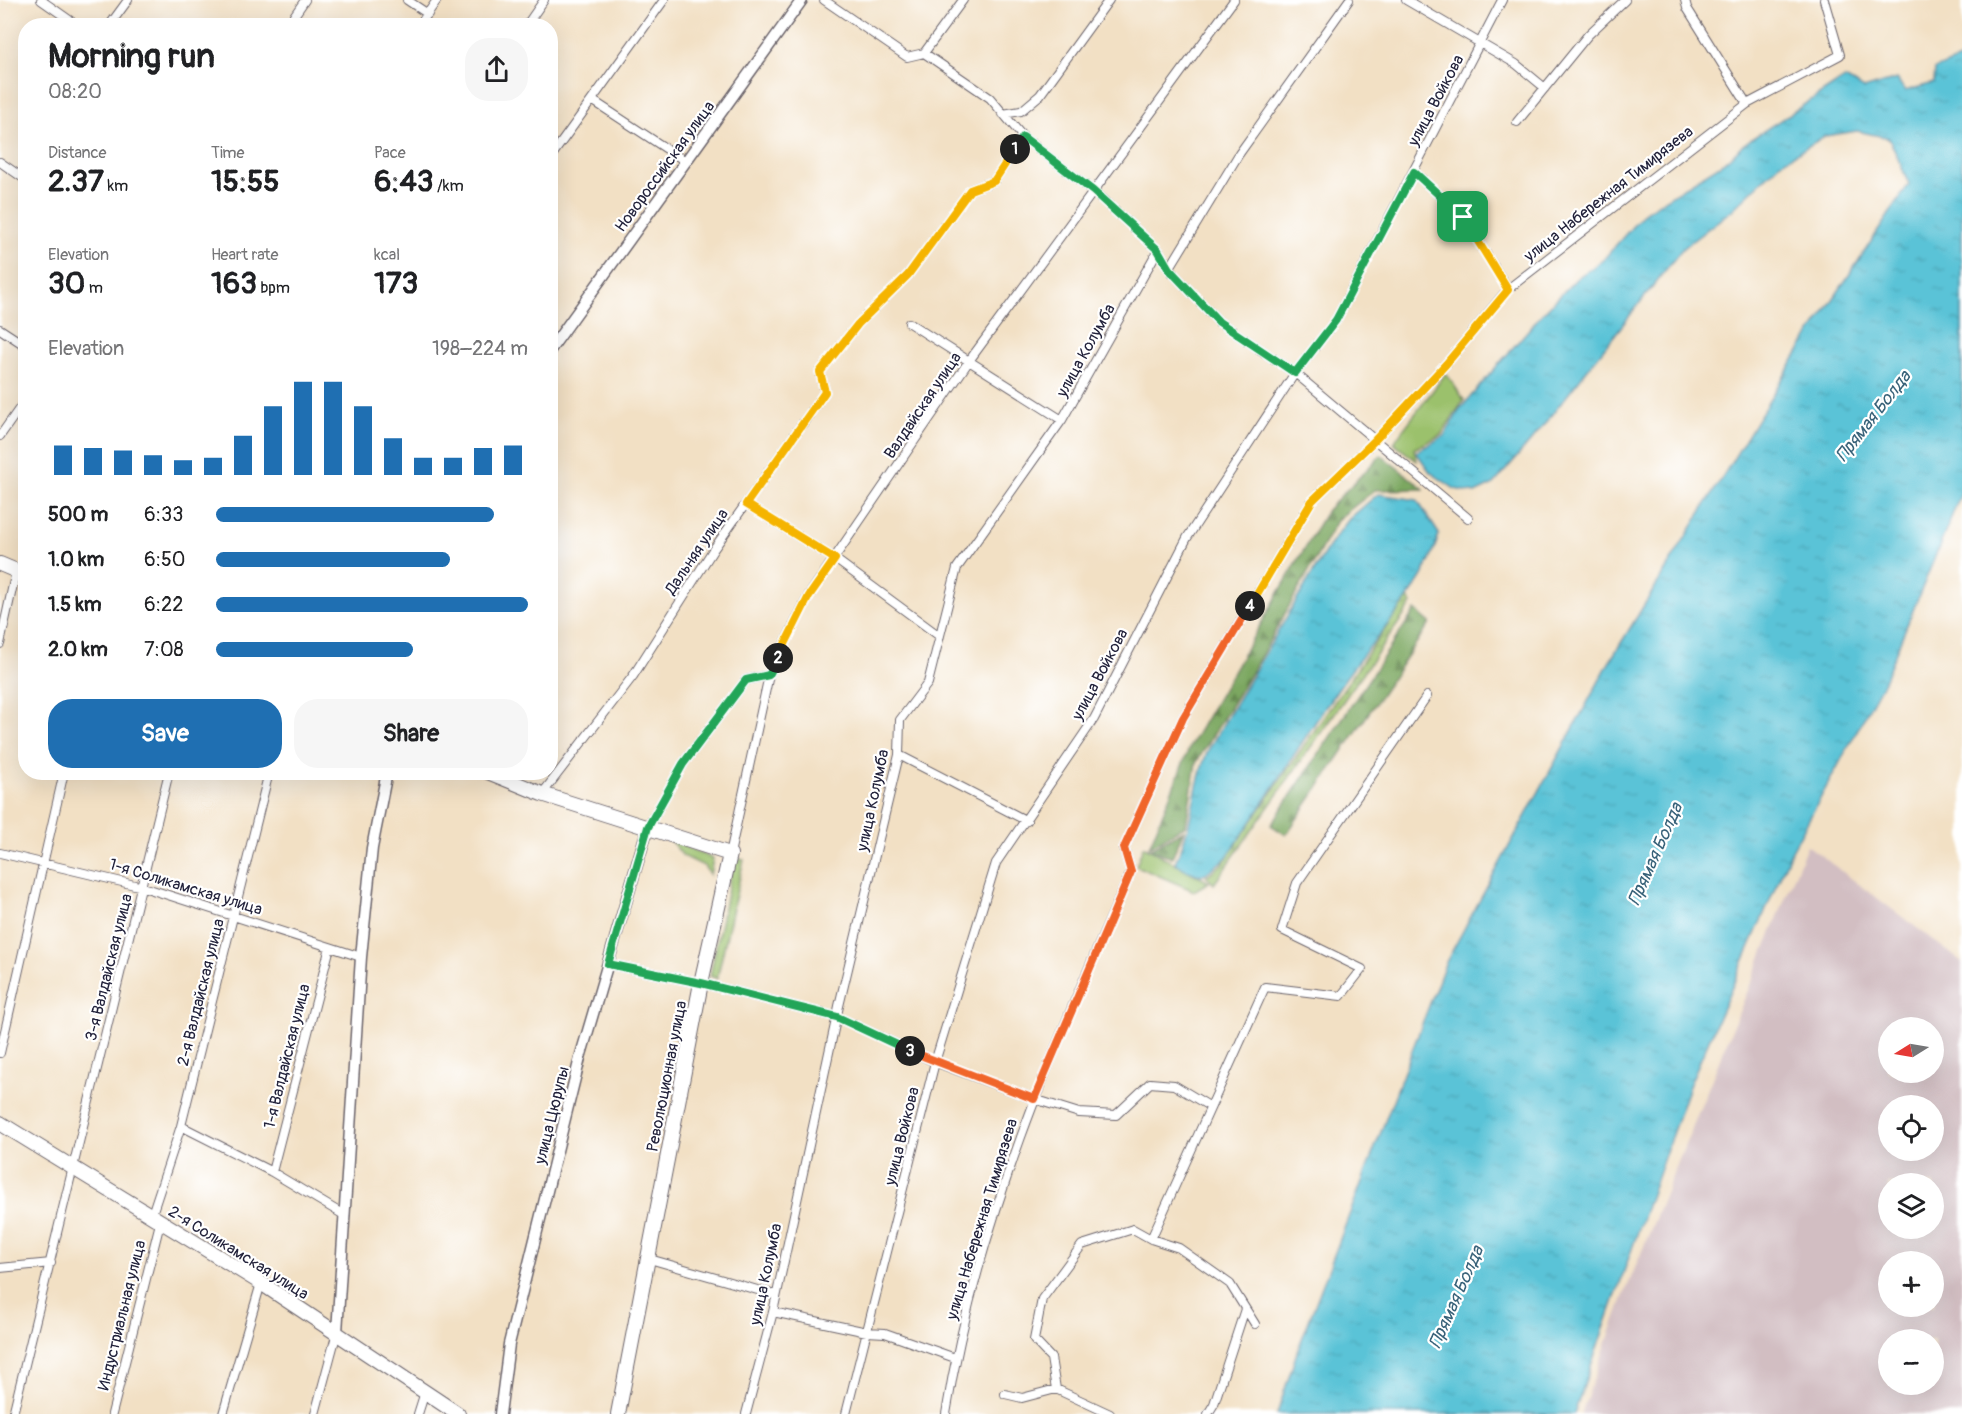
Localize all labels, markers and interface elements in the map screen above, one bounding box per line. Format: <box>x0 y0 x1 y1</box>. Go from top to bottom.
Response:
text: Morning run <box>48 36 215 77</box>
button: share <box>465 38 528 101</box>
street label: улица Войкова <box>1403 51 1468 151</box>
text: 08:20 <box>48 79 102 104</box>
street label: Новороссийская улица <box>611 97 719 236</box>
street label: улица Набережная Тимирязева <box>1519 122 1697 267</box>
pin: 1 <box>1000 134 1030 164</box>
text: 1 <box>1012 139 1018 159</box>
text: Distance <box>48 143 107 163</box>
text: Time <box>211 143 244 163</box>
text: Pace <box>374 143 406 163</box>
text: 2.37 <box>48 163 104 200</box>
text: 15:55 <box>211 163 280 200</box>
text: 6:43 <box>374 163 434 200</box>
text: km <box>104 176 128 196</box>
text: /km <box>434 176 464 196</box>
pin <box>1437 191 1488 242</box>
icon: arrive <box>1446 200 1479 233</box>
text: Elevation <box>48 245 109 265</box>
text: Heart rate <box>211 245 278 265</box>
text: kcal <box>374 245 400 265</box>
text: 30 <box>48 265 85 302</box>
text: 163 <box>211 265 257 302</box>
text: 173 <box>374 265 418 302</box>
text: m <box>85 278 103 298</box>
text: bpm <box>257 278 290 298</box>
street label: улица Колумба <box>1052 300 1120 401</box>
text: Elevation <box>48 336 124 361</box>
text: 198–224 m <box>432 336 528 361</box>
street label: Валдайская улица <box>880 348 966 463</box>
water label: Прямая Болда <box>1831 365 1917 467</box>
text: 500 m <box>48 502 108 527</box>
text: 6:33 <box>144 502 183 527</box>
street label: Дальняя улица <box>660 505 733 599</box>
text: 1.0 km <box>48 547 104 572</box>
text: 6:50 <box>144 547 185 572</box>
pin: 4 <box>1235 591 1265 621</box>
text: 1.5 km <box>48 592 101 617</box>
text: 6:22 <box>144 592 183 617</box>
text: 4 <box>1245 596 1255 616</box>
street label: улица Войкова <box>1067 625 1132 725</box>
text: 2.0 km <box>48 637 108 662</box>
text: 7:08 <box>144 637 184 662</box>
pin: 2 <box>763 643 793 673</box>
text: 2 <box>774 648 782 668</box>
button: Save <box>48 699 282 768</box>
button: Share <box>294 699 528 768</box>
street label: улица Колумба <box>852 747 894 854</box>
water label: Прямая Болда <box>1623 798 1689 909</box>
street label: 1-я Соликамская улица <box>107 854 265 920</box>
street label: 3-я Валдайская улица <box>81 892 137 1043</box>
street label: 2-я Валдайская улица <box>173 917 229 1068</box>
street label: 1-я Валдайская улица <box>259 982 315 1131</box>
street label: Революционная улица <box>643 999 691 1153</box>
north arrow <box>1878 1017 1944 1083</box>
map controls <box>1878 1017 1944 1395</box>
pin: 3 <box>895 1036 925 1066</box>
text: 3 <box>906 1041 914 1061</box>
street label: улица Цюрупы <box>530 1064 574 1167</box>
street label: улица Войкова <box>880 1085 924 1189</box>
button: locate <box>1878 1095 1944 1161</box>
street label: улица Набережная Тимирязева <box>942 1116 1022 1323</box>
button: layers <box>1878 1173 1944 1239</box>
street label: 2-я Соликамская улица <box>165 1202 312 1304</box>
street label: улица Колумба <box>745 1221 787 1328</box>
street label: Индустриальная улица <box>94 1238 150 1392</box>
water label: Прямая Болда <box>1424 1241 1490 1352</box>
button: + <box>1878 1251 1944 1317</box>
button: − <box>1878 1329 1944 1395</box>

